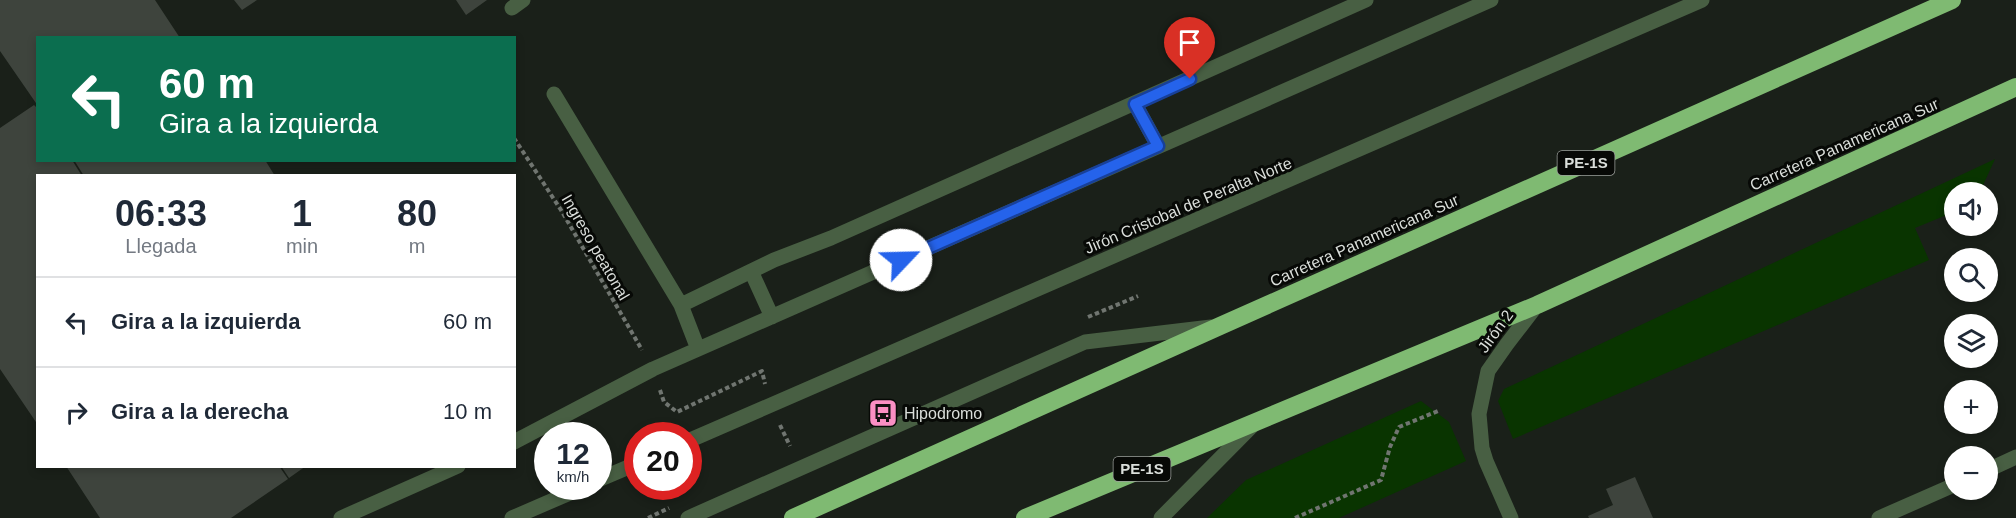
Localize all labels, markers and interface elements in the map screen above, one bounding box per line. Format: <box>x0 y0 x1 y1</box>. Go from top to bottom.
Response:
pin <box>1164 17 1215 79</box>
icon: arrive <box>1173 26 1206 59</box>
icon: left <box>60 60 138 138</box>
text: 60 m <box>159 60 255 107</box>
street label: Carretera Panamericana Sur <box>1747 95 1942 194</box>
text: Gira a la izquierda <box>159 109 378 139</box>
road number: PE-1S <box>1558 151 1614 175</box>
street label: Jirón Cristobal de Peralta Norte <box>1082 154 1294 257</box>
map controls <box>1944 182 1998 500</box>
button: sound <box>1944 182 1998 236</box>
street label: Ingreso peatonal <box>558 191 633 303</box>
street label: Carretera Panamericana Sur <box>1267 191 1462 290</box>
text: 06:33 <box>115 193 207 234</box>
text: 1 <box>292 193 312 234</box>
text: 80 <box>397 193 437 234</box>
position arrow <box>869 228 933 292</box>
text: Llegada <box>125 235 197 257</box>
text: min <box>286 235 318 257</box>
text: m <box>409 235 425 257</box>
button: search <box>1944 248 1998 302</box>
icon: left <box>60 306 93 339</box>
street label: Jirón 2 <box>1474 307 1516 356</box>
text: Gira a la izquierda <box>111 309 301 334</box>
text: 60 m <box>443 309 492 334</box>
button: layers <box>1944 314 1998 368</box>
button: + <box>1944 380 1998 434</box>
icon: right <box>60 396 93 429</box>
bus stop icon: Hipodromo <box>867 397 899 429</box>
text: Gira a la derecha <box>111 399 288 424</box>
text: 10 m <box>443 399 492 424</box>
place label: Hipodromo <box>904 405 982 422</box>
speed limit sign: 20 <box>624 422 702 500</box>
text: 12 <box>556 437 590 470</box>
button: − <box>1944 446 1998 500</box>
road number: PE-1S <box>1114 457 1170 481</box>
text: km/h <box>557 468 589 485</box>

